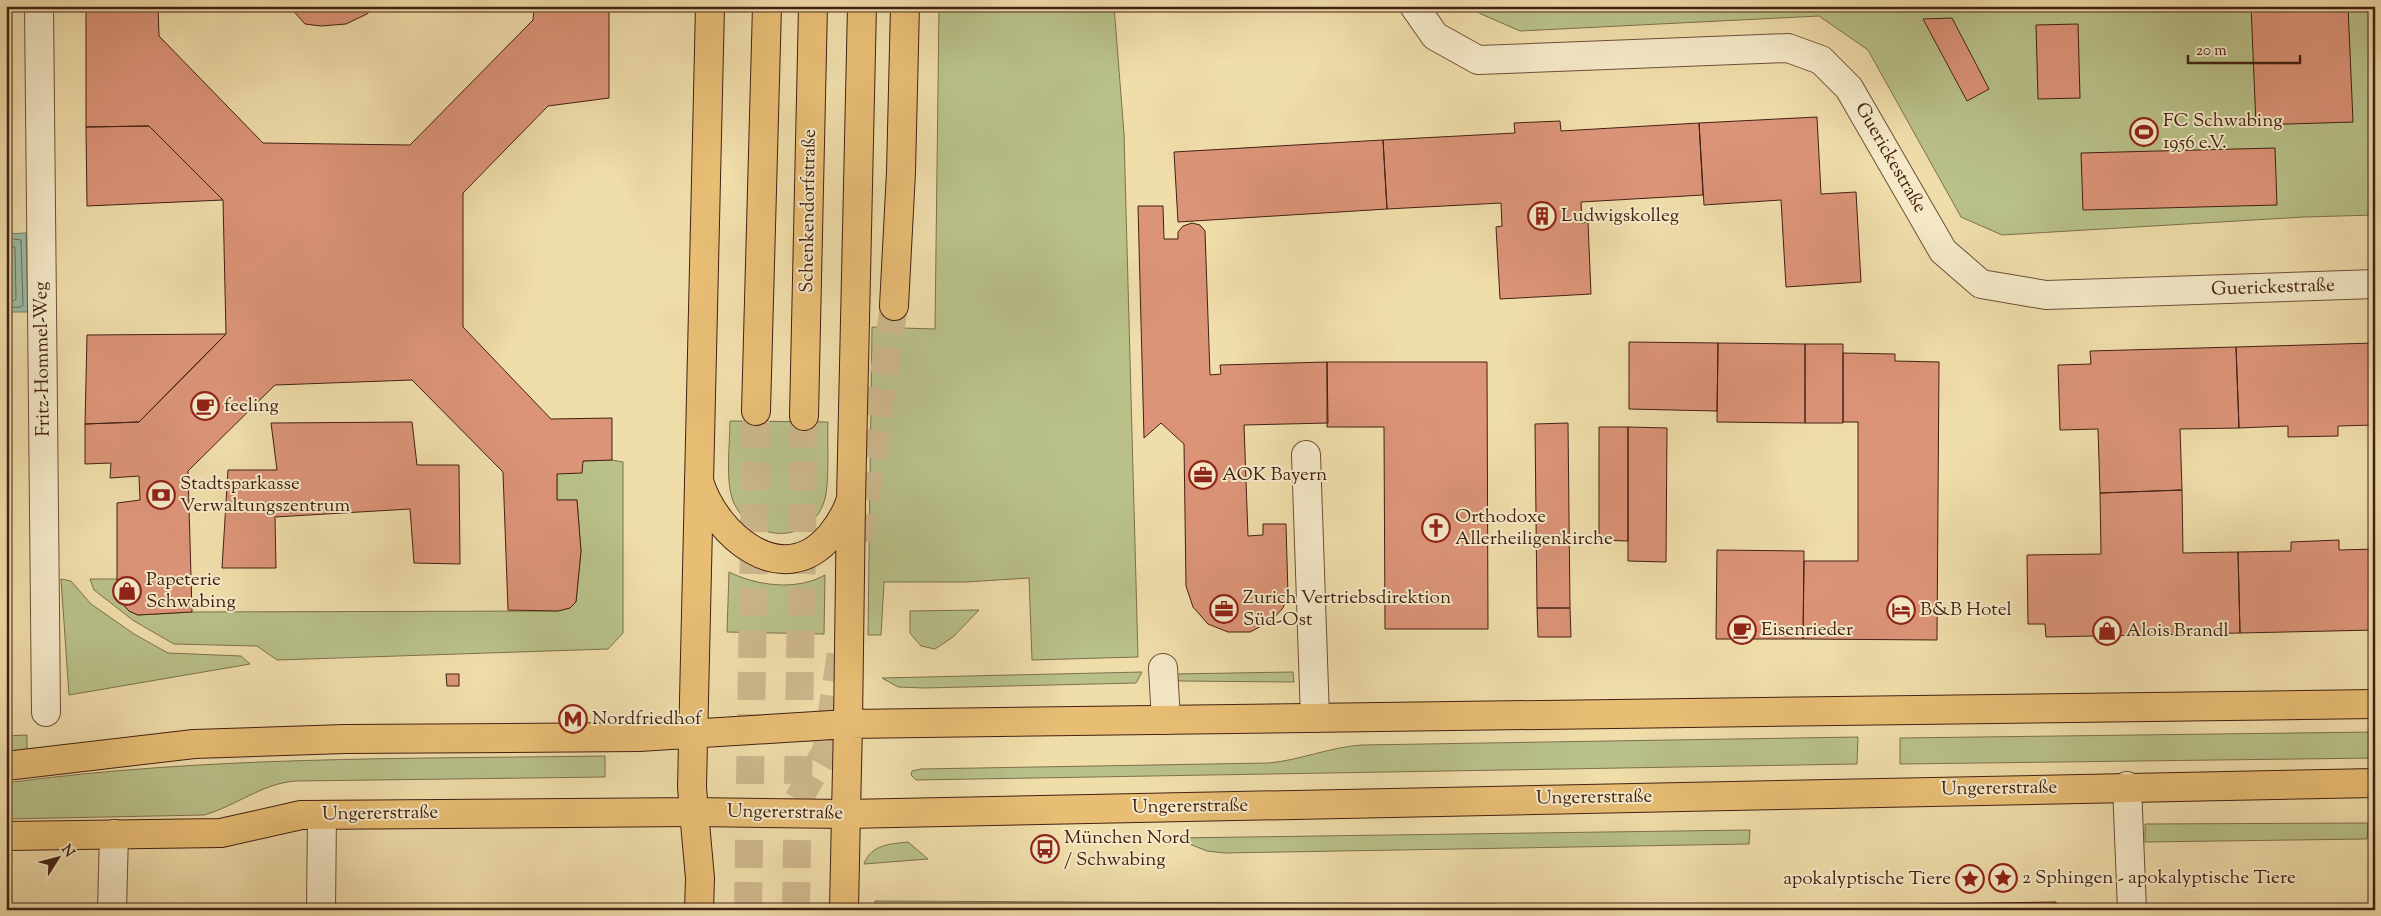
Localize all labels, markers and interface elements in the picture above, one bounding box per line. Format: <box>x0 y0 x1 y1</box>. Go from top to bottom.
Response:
scale bar <box>2188 32 2301 64</box>
text: 20 m <box>2196 41 2227 62</box>
street label: Guerickestraße <box>1847 98 1933 218</box>
place label: FC Schwabing 1956 e.V. <box>2163 108 2283 157</box>
sports icon: FC Schwabing 1956 e.V. <box>2129 117 2159 147</box>
street label: Schenkendorfstraße <box>794 129 824 293</box>
building icon: Ludwigskolleg <box>1527 201 1557 231</box>
place label: Ludwigskolleg <box>1561 203 1679 230</box>
street label: Guerickestraße <box>2211 272 2335 304</box>
street label: Fritz-Hommel-Weg <box>28 281 58 437</box>
cafe icon: feeling <box>190 391 220 421</box>
place label: feeling <box>224 393 279 420</box>
office icon: AOK Bayern <box>1188 460 1218 490</box>
place label: AOK Bayern <box>1222 462 1327 489</box>
place label: Stadtsparkasse Verwaltungszentrum <box>180 471 350 520</box>
bank icon: Stadtsparkasse Verwaltungszentrum <box>146 480 176 510</box>
place label: Orthodoxe Allerheiligenkirche <box>1455 504 1613 553</box>
church icon: Orthodoxe Allerheiligenkirche <box>1421 513 1451 543</box>
place label: Papeterie Schwabing <box>146 567 236 616</box>
shop icon: Papeterie Schwabing <box>112 576 142 606</box>
place label: Zurich Vertriebsdirektion Süd-Ost <box>1243 585 1451 634</box>
office icon: Zurich Vertriebsdirektion Süd-Ost <box>1209 594 1239 624</box>
hotel icon: B&B Hotel <box>1886 595 1916 625</box>
place label: B&B Hotel <box>1920 597 2012 624</box>
cafe icon: Eisenrieder <box>1727 615 1757 645</box>
shop icon: Alois Brandl <box>2092 616 2122 646</box>
place label: Eisenrieder <box>1761 617 1853 644</box>
place label: Alois Brandl <box>2126 618 2229 645</box>
metro station icon: Nordfriedhof <box>558 704 588 734</box>
place label: Nordfriedhof <box>592 706 703 733</box>
street label: Ungererstraße <box>1941 774 2058 804</box>
street label: Ungererstraße <box>1536 783 1653 813</box>
street label: Ungererstraße <box>1132 792 1249 822</box>
street label: Ungererstraße <box>727 798 844 828</box>
street label: Ungererstraße <box>322 799 439 829</box>
place label: München Nord / Schwabing <box>1064 825 1190 874</box>
north arrow <box>32 834 82 884</box>
bus stop icon: München Nord / Schwabing <box>1030 834 1060 864</box>
text: N <box>56 841 78 862</box>
place icon: 2 Sphingen - apokalyptische Tiere <box>1988 863 2018 893</box>
place icon: apokalyptische Tiere <box>1955 864 1985 894</box>
place label: 2 Sphingen - apokalyptische Tiere <box>2022 865 2296 892</box>
place label: apokalyptische Tiere <box>1783 866 1951 893</box>

